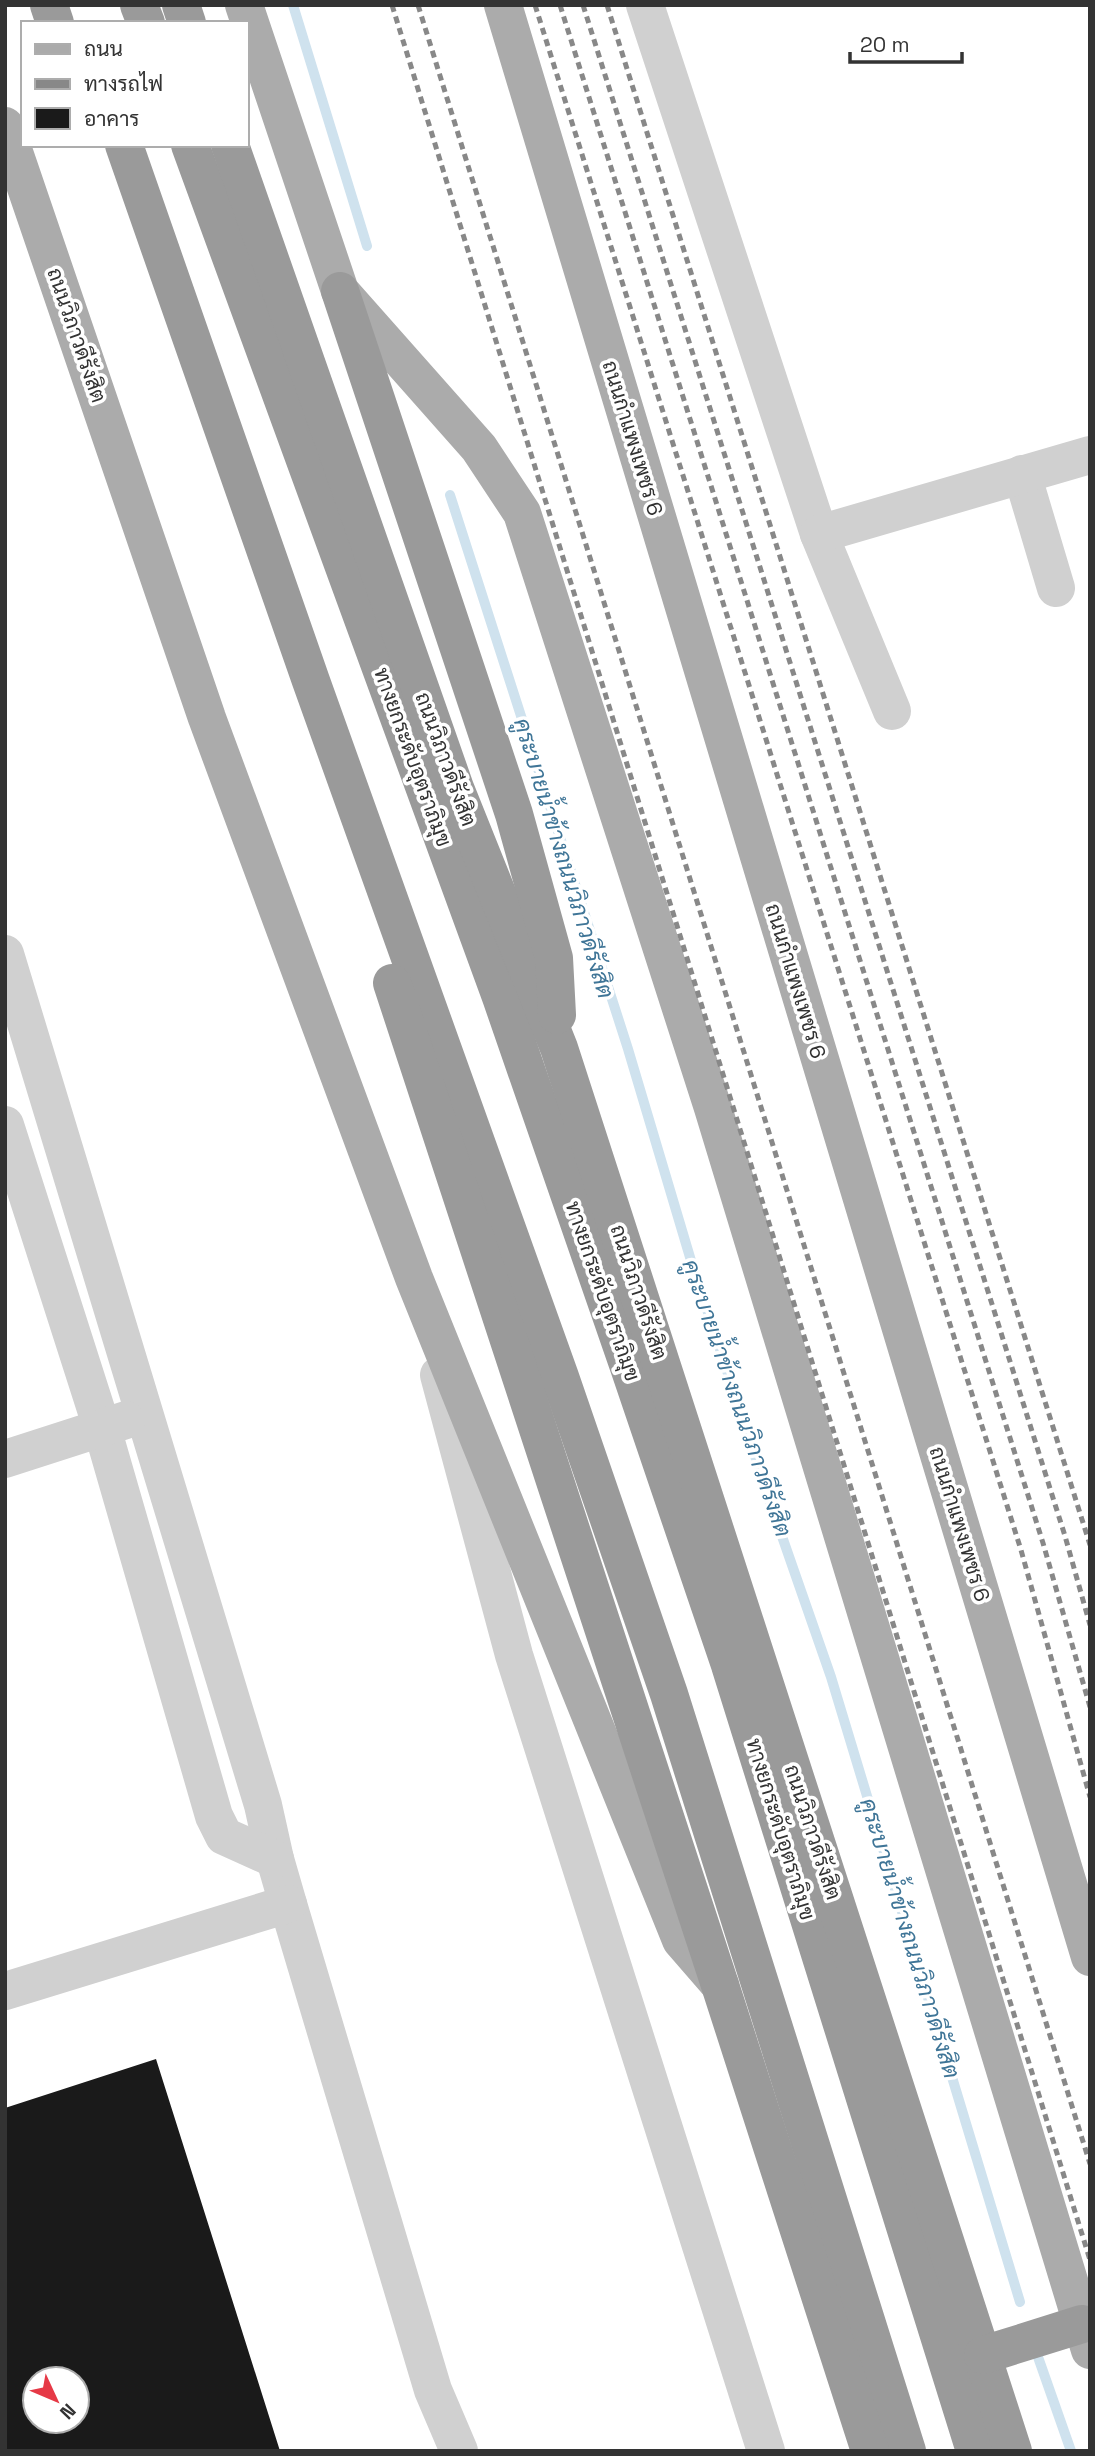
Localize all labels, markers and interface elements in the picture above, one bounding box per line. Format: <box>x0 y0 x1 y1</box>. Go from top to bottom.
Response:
legend <box>21 21 248 147</box>
scale bar <box>850 21 962 65</box>
text: 20 m <box>860 31 910 58</box>
text: ถนน <box>84 35 123 62</box>
text: ทางรถไฟ <box>84 70 163 97</box>
text: อาคาร <box>84 105 140 132</box>
street label: ถนนวิภาวดีรังสิต <box>41 264 113 406</box>
street label: ถนนกำแพงเพชร 6 <box>597 357 669 519</box>
street label: ทางยกระดับอุตราภิมุข <box>367 664 458 851</box>
street label: ถนนวิภาวดีรังสิต <box>409 688 483 830</box>
water label: คูระบายน้ำข้างถนนวิภาวดีรังสิต <box>505 713 626 1002</box>
street label: ถนนกำแพงเพชร 6 <box>760 900 832 1062</box>
street label: ทางยกระดับอุตราภิมุข <box>559 1197 646 1385</box>
street label: ถนนวิภาวดีรังสิต <box>604 1221 674 1363</box>
water label: คูระบายน้ำข้างถนนวิภาวดีรังสิต <box>673 1254 803 1541</box>
street label: ถนนกำแพงเพชร 6 <box>924 1443 996 1605</box>
street label: ทางยกระดับอุตราภิมุข <box>740 1735 821 1923</box>
street label: ถนนวิภาวดีรังสิต <box>778 1761 848 1903</box>
water label: คูระบายน้ำข้างถนนวิภาวดีรังสิต <box>851 1793 972 2082</box>
north arrow <box>21 2365 91 2435</box>
text: N <box>54 2398 81 2425</box>

